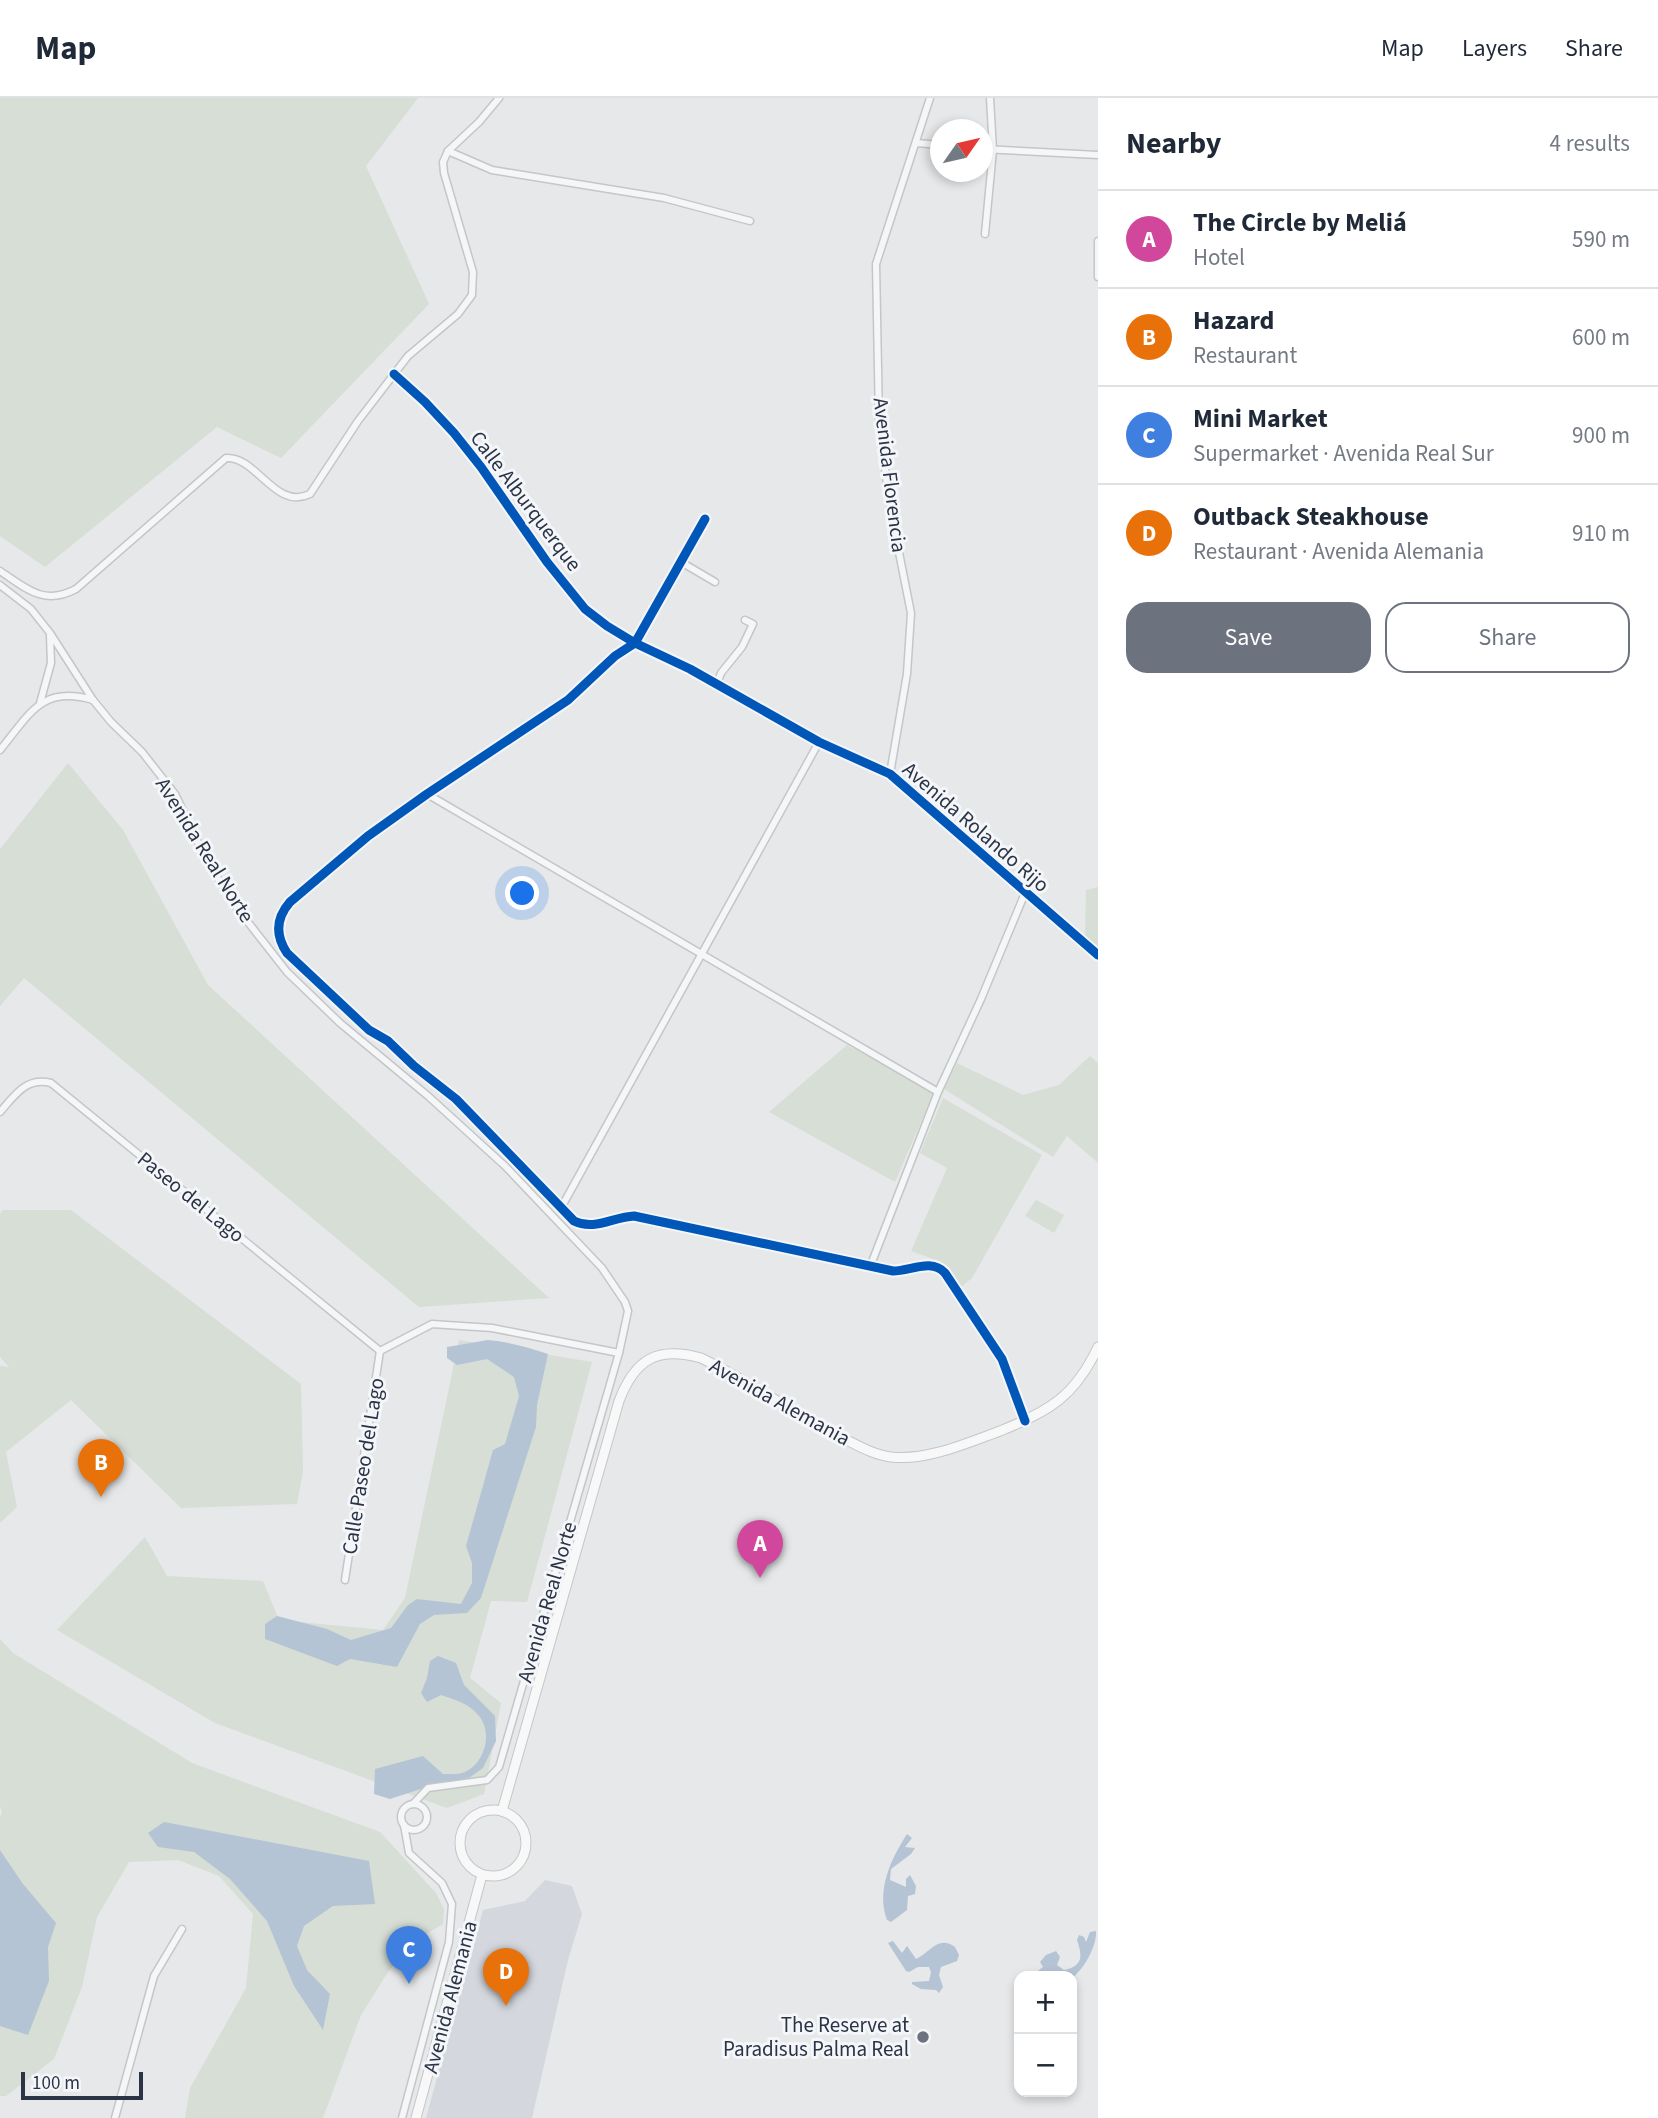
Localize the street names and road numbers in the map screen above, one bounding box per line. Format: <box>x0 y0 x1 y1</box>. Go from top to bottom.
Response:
street label: Avenida Florencia <box>866 396 914 554</box>
street label: Calle Alburquerque <box>463 425 589 577</box>
street label: Avenida Rolando Rijo <box>896 755 1056 899</box>
street label: Avenida Real Norte <box>148 772 262 928</box>
street label: Paseo del Lago <box>131 1144 251 1250</box>
street label: Avenida Alemania <box>704 1351 856 1453</box>
street label: Calle Paseo del Lago <box>334 1376 392 1556</box>
street label: Avenida Real Norte <box>510 1518 584 1686</box>
street label: Avenida Alemania <box>415 1917 485 2077</box>

